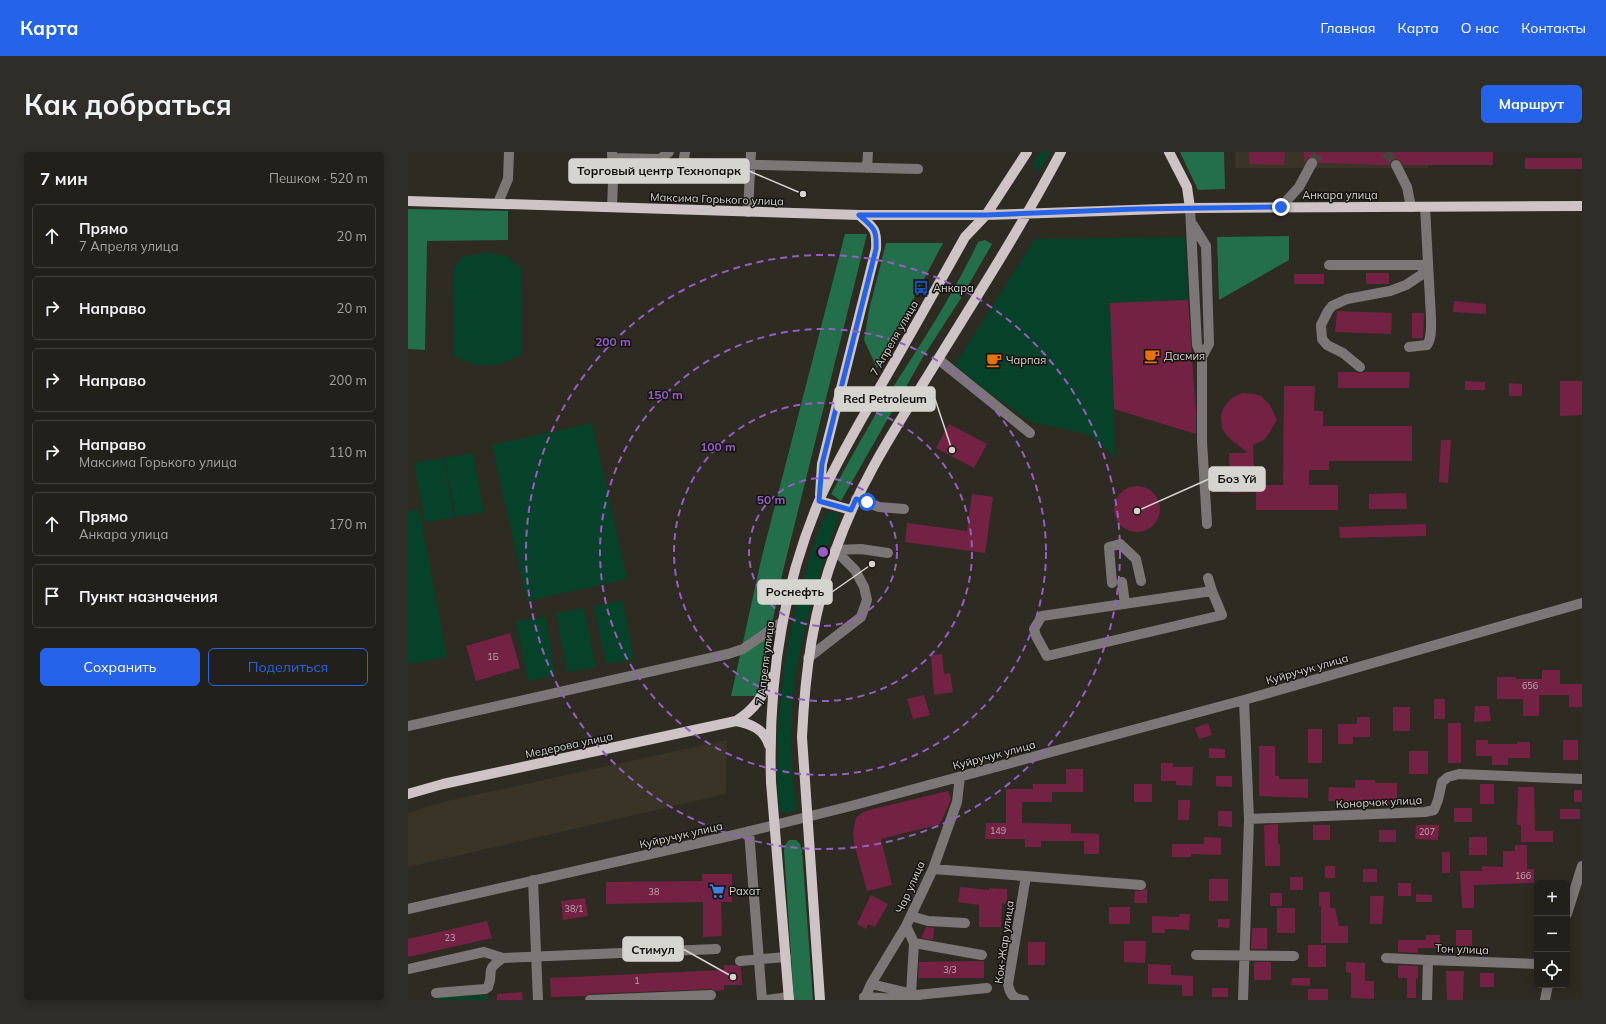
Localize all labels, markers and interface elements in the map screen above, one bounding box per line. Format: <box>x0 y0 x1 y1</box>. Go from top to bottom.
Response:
text: Карта <box>20 16 78 40</box>
text: Главная <box>1321 19 1376 37</box>
text: Карта <box>1398 19 1439 37</box>
text: О нас <box>1461 19 1499 37</box>
text: Контакты <box>1521 19 1586 37</box>
button: Маршрут <box>1481 85 1582 123</box>
text: Как добраться <box>24 87 232 122</box>
callout: Торговый центр Технопарк <box>569 159 749 183</box>
text: Торговый центр Технопарк <box>577 163 741 178</box>
text: 7 мин <box>40 168 88 189</box>
text: Пешком · 520 m <box>269 170 368 186</box>
street label: Анкара улица <box>1302 188 1378 202</box>
street label: Максима Горького улица <box>650 190 784 208</box>
route end <box>1272 198 1290 216</box>
text: Прямо <box>79 219 128 238</box>
icon: ahead <box>41 225 63 247</box>
text: 20 m <box>337 228 367 244</box>
text: 7 Апреля улица <box>79 238 179 254</box>
bus stop icon: Анкара <box>912 279 930 297</box>
place label: Анкара <box>933 281 974 295</box>
icon: right <box>41 297 63 319</box>
street label: 7 Апреля улица <box>867 298 921 378</box>
text: Направо <box>79 299 146 318</box>
text: 20 m <box>337 300 367 316</box>
text: 200 m <box>595 334 631 349</box>
cafe icon: Дасмия <box>1143 347 1161 365</box>
place label: Дасмия <box>1164 349 1205 363</box>
cafe icon: Чарпая <box>985 351 1003 369</box>
place label: Чарпая <box>1006 353 1046 367</box>
icon: right <box>41 369 63 391</box>
text: Направо <box>79 371 146 390</box>
text: 200 m <box>329 372 367 388</box>
text: 150 m <box>647 387 683 402</box>
callout: Red Petroleum <box>835 387 935 411</box>
text: Red Petroleum <box>843 391 927 406</box>
text: Направо <box>79 435 146 454</box>
text: 100 m <box>700 439 736 454</box>
icon: right <box>41 441 63 463</box>
text: 110 m <box>329 444 367 460</box>
text: Максима Горького улица <box>79 454 237 470</box>
callout: Боз Үй <box>1209 467 1265 491</box>
text: Боз Үй <box>1217 471 1257 486</box>
text: 50 m <box>757 492 785 507</box>
route start <box>858 493 876 511</box>
text: Прямо <box>79 507 128 526</box>
icon: ahead <box>41 513 63 535</box>
text: 170 m <box>329 516 367 532</box>
text: Анкара улица <box>79 526 168 542</box>
centre of rings <box>816 545 830 559</box>
callout: Роснефть <box>758 580 832 604</box>
text: Роснефть <box>766 584 824 599</box>
icon: arrive <box>41 585 63 607</box>
text: Пункт назначения <box>79 587 218 606</box>
street label: 7 Апреля улица <box>753 620 777 706</box>
button: Сохранить <box>40 648 200 686</box>
button: Поделиться <box>208 648 368 686</box>
house number: 1Б <box>487 651 499 662</box>
street label: Куйручук улица <box>1264 651 1350 687</box>
house number: 656 <box>1522 680 1538 691</box>
street label: Медерова улица <box>524 729 614 761</box>
street label: Куйручук улица <box>951 737 1037 773</box>
street label: Конорчок улица <box>1335 793 1423 811</box>
street label: Куйручук улица <box>638 819 724 851</box>
house number: 149 <box>990 825 1006 836</box>
house number: 207 <box>1419 826 1435 837</box>
street label: Чар улица <box>892 859 928 915</box>
house number: 166 <box>1515 870 1531 881</box>
map controls <box>1534 880 1570 988</box>
button: + <box>1534 880 1570 916</box>
supermarket icon: Рахат <box>708 882 726 900</box>
place label: Рахат <box>729 884 760 898</box>
house number: 38 <box>649 886 659 897</box>
street label: Кок-Жар улица <box>991 900 1017 984</box>
house number: 38/1 <box>565 903 583 914</box>
button: − <box>1534 916 1570 952</box>
house number: 23 <box>445 932 455 943</box>
callout: Стимул <box>623 937 683 961</box>
street label: Тон улица <box>1435 941 1489 957</box>
text: Стимул <box>631 942 675 957</box>
button: locate <box>1534 952 1570 988</box>
house number: 3/3 <box>943 964 957 975</box>
house number: 1 <box>634 975 640 986</box>

